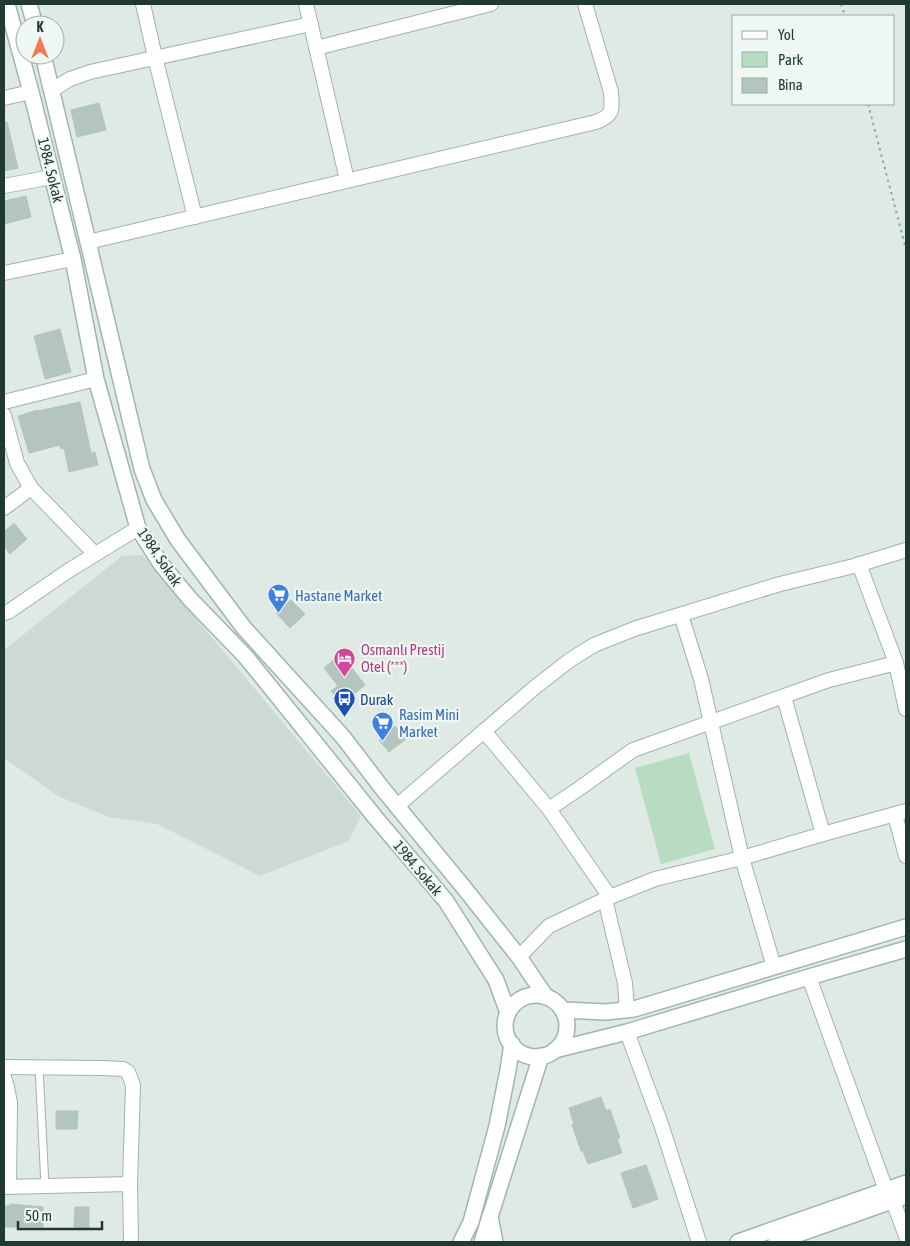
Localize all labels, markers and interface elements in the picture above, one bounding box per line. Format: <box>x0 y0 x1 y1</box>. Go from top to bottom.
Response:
north arrow <box>15 15 65 65</box>
legend <box>732 15 895 105</box>
text: K <box>37 19 44 35</box>
text: Yol <box>778 26 795 43</box>
text: Park <box>778 51 803 68</box>
text: Bina <box>778 76 803 93</box>
street label: 1984. Sokak <box>35 136 67 205</box>
street label: 1984. Sokak <box>134 525 186 590</box>
supermarket icon: Hastane Market <box>267 583 291 614</box>
place label: Hastane Market <box>295 587 382 604</box>
place label: Osmanlı Prestij Otel (***) <box>361 641 445 675</box>
hotel icon: Osmanlı Prestij Otel (***) <box>333 646 357 677</box>
bus stop icon: Durak <box>332 687 356 718</box>
place label: Durak <box>360 691 394 708</box>
place label: Rasim Mini Market <box>399 706 459 740</box>
supermarket icon: Rasim Mini Market <box>371 711 395 742</box>
street label: 1984. Sokak <box>390 837 446 899</box>
scale bar <box>18 1198 101 1230</box>
text: 50 m <box>25 1207 52 1224</box>

